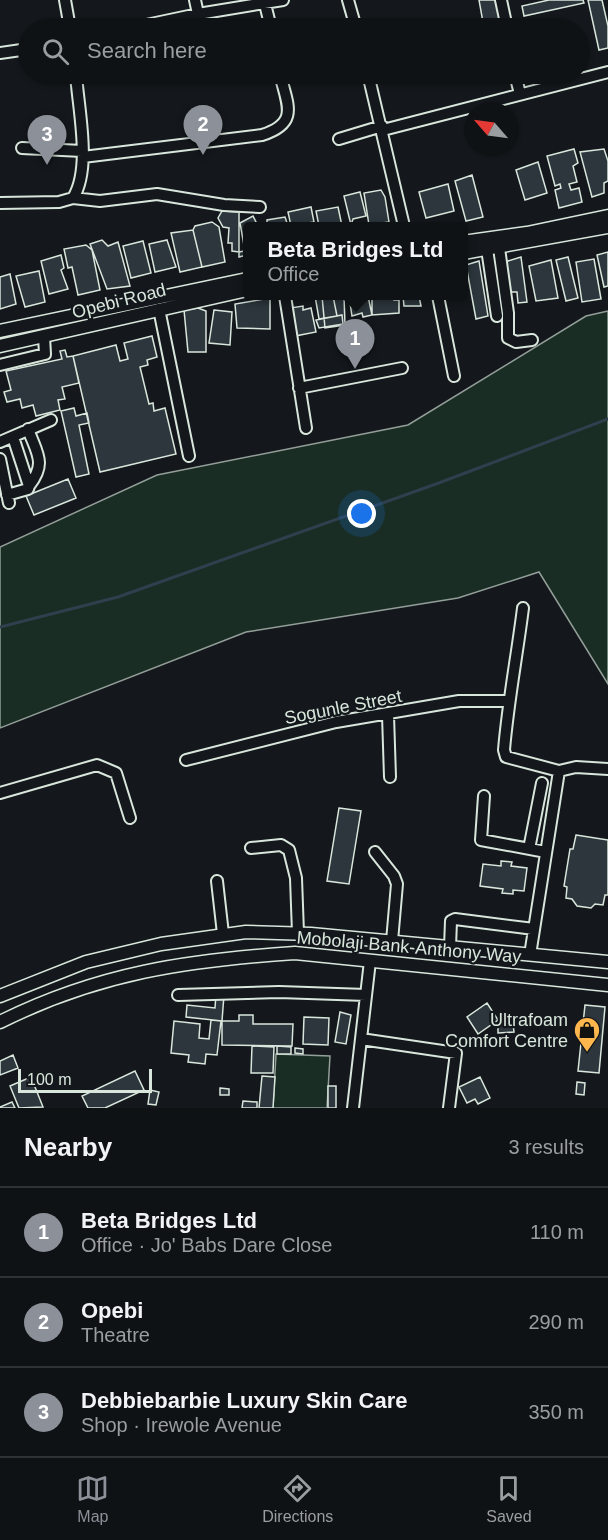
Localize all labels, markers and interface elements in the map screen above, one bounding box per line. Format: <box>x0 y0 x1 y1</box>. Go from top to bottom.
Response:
search box <box>18 18 590 84</box>
icon: search <box>39 35 72 68</box>
text: Search here <box>87 38 207 63</box>
north arrow <box>464 102 518 156</box>
pin: 2 <box>184 106 222 155</box>
pin: 3 <box>28 116 66 165</box>
popup <box>243 222 468 300</box>
text: Beta Bridges Ltd <box>267 237 444 262</box>
text: Office <box>267 263 319 285</box>
street label: Opebi Road <box>70 280 168 322</box>
pin: 1 <box>336 320 374 369</box>
your location <box>347 499 376 528</box>
street label: Sogunle Street <box>283 686 403 728</box>
street label: Mobolaji Bank-Anthony Way <box>296 927 522 967</box>
place label: Ultrafoam Comfort Centre <box>445 1010 568 1051</box>
shop icon: Ultrafoam Comfort Centre <box>572 1015 602 1053</box>
scale bar <box>18 1066 152 1094</box>
text: 100 m <box>27 1071 71 1088</box>
text: Nearby <box>24 1132 112 1162</box>
text: 3 results <box>508 1136 584 1158</box>
text: Beta Bridges Ltd <box>81 1208 257 1233</box>
text: 1 <box>38 1221 49 1243</box>
text: 110 m <box>530 1221 584 1243</box>
text: Office · Jo' Babs Dare Close <box>81 1234 332 1256</box>
text: Opebi <box>81 1298 143 1323</box>
text: 2 <box>38 1311 49 1333</box>
text: 290 m <box>528 1311 584 1333</box>
text: Theatre <box>81 1324 150 1346</box>
text: Debbiebarbie Luxury Skin Care <box>81 1388 407 1413</box>
text: 3 <box>38 1401 49 1423</box>
text: 350 m <box>528 1401 584 1423</box>
text: Shop · Irewole Avenue <box>81 1414 282 1436</box>
tab: Map <box>76 1472 109 1526</box>
tab: Directions <box>262 1472 333 1526</box>
tab: Saved <box>486 1472 532 1526</box>

